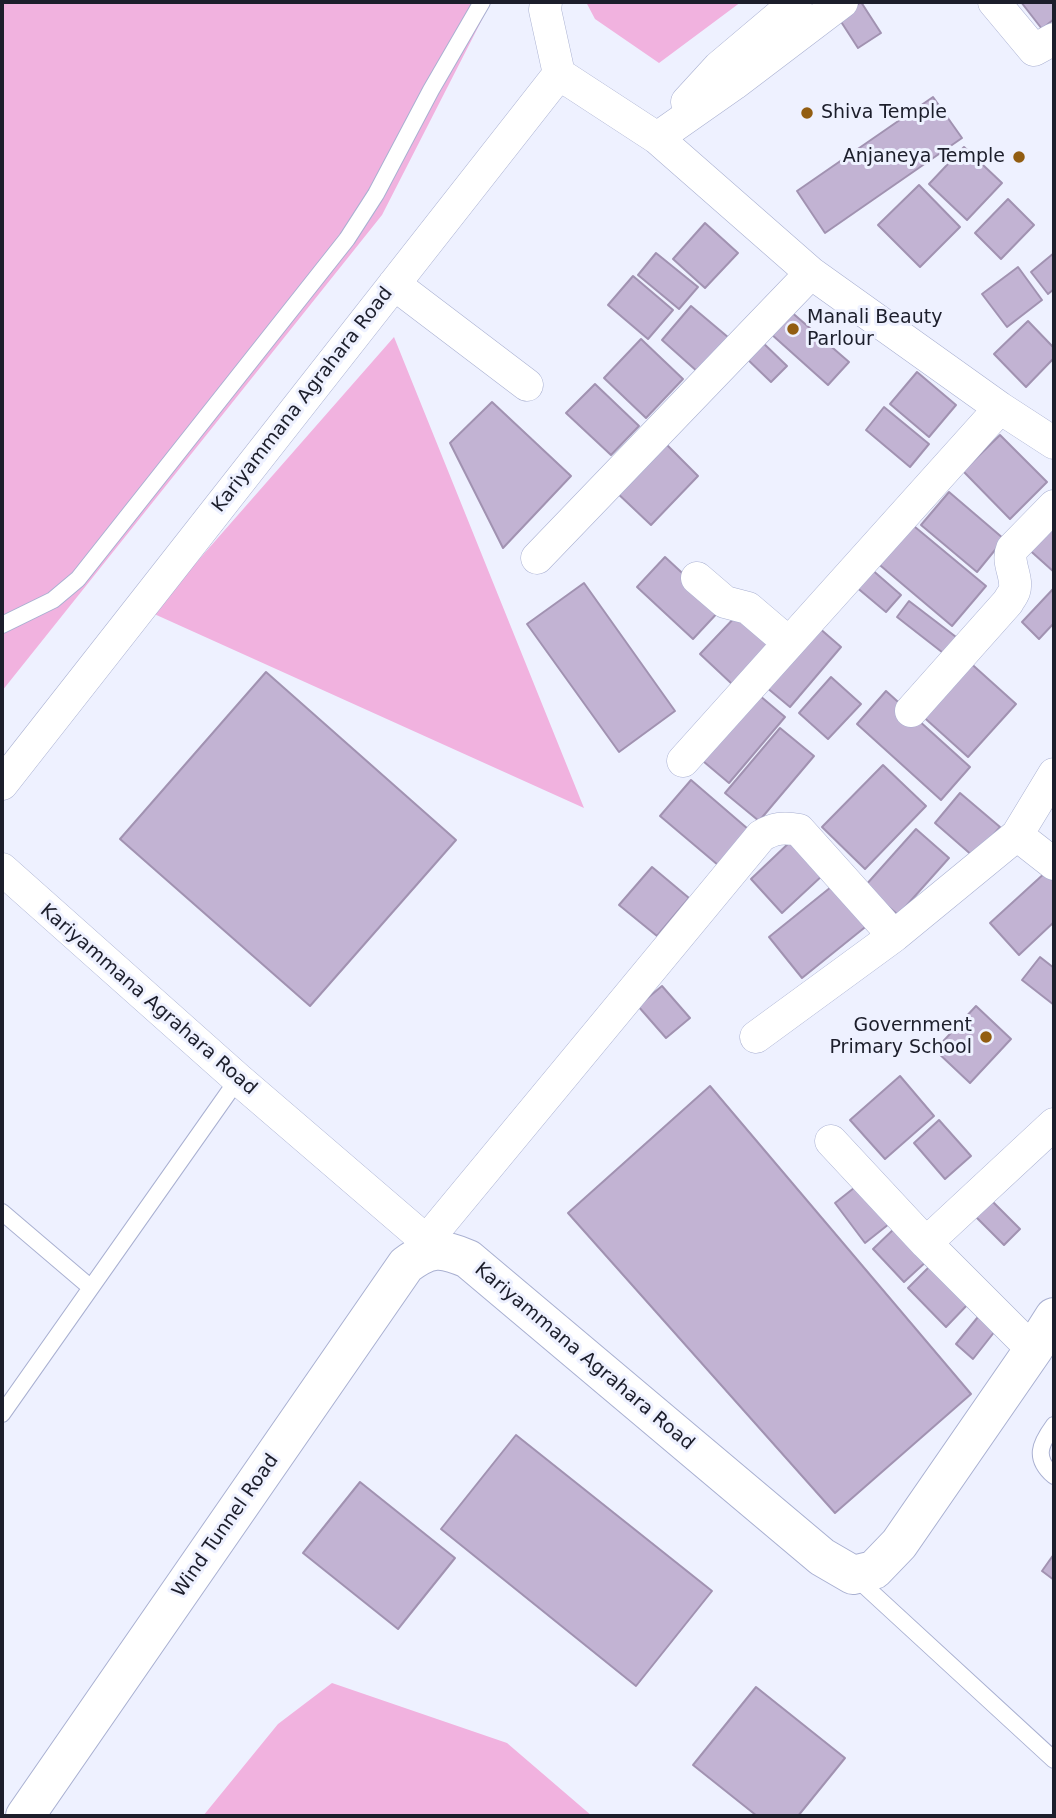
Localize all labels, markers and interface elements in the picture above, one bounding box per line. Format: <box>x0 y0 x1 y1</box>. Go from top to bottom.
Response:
place label: Shiva Temple <box>821 102 947 124</box>
marker: Shiva Temple <box>799 105 815 121</box>
place label: Anjaneya Temple <box>843 146 1005 168</box>
marker: Anjaneya Temple <box>1011 149 1027 165</box>
street label: Kariyammana Agrahara Road <box>208 283 398 517</box>
place label: Manali Beauty Parlour <box>807 307 942 351</box>
marker: Manali Beauty Parlour <box>785 321 801 337</box>
street label: Kariyammana Agrahara Road <box>35 900 261 1100</box>
place label: Government Primary School <box>829 1015 972 1059</box>
marker: Government Primary School <box>978 1029 994 1045</box>
street label: Kariyammana Agrahara Road <box>470 1258 698 1456</box>
street label: Wind Tunnel Road <box>168 1450 284 1602</box>

